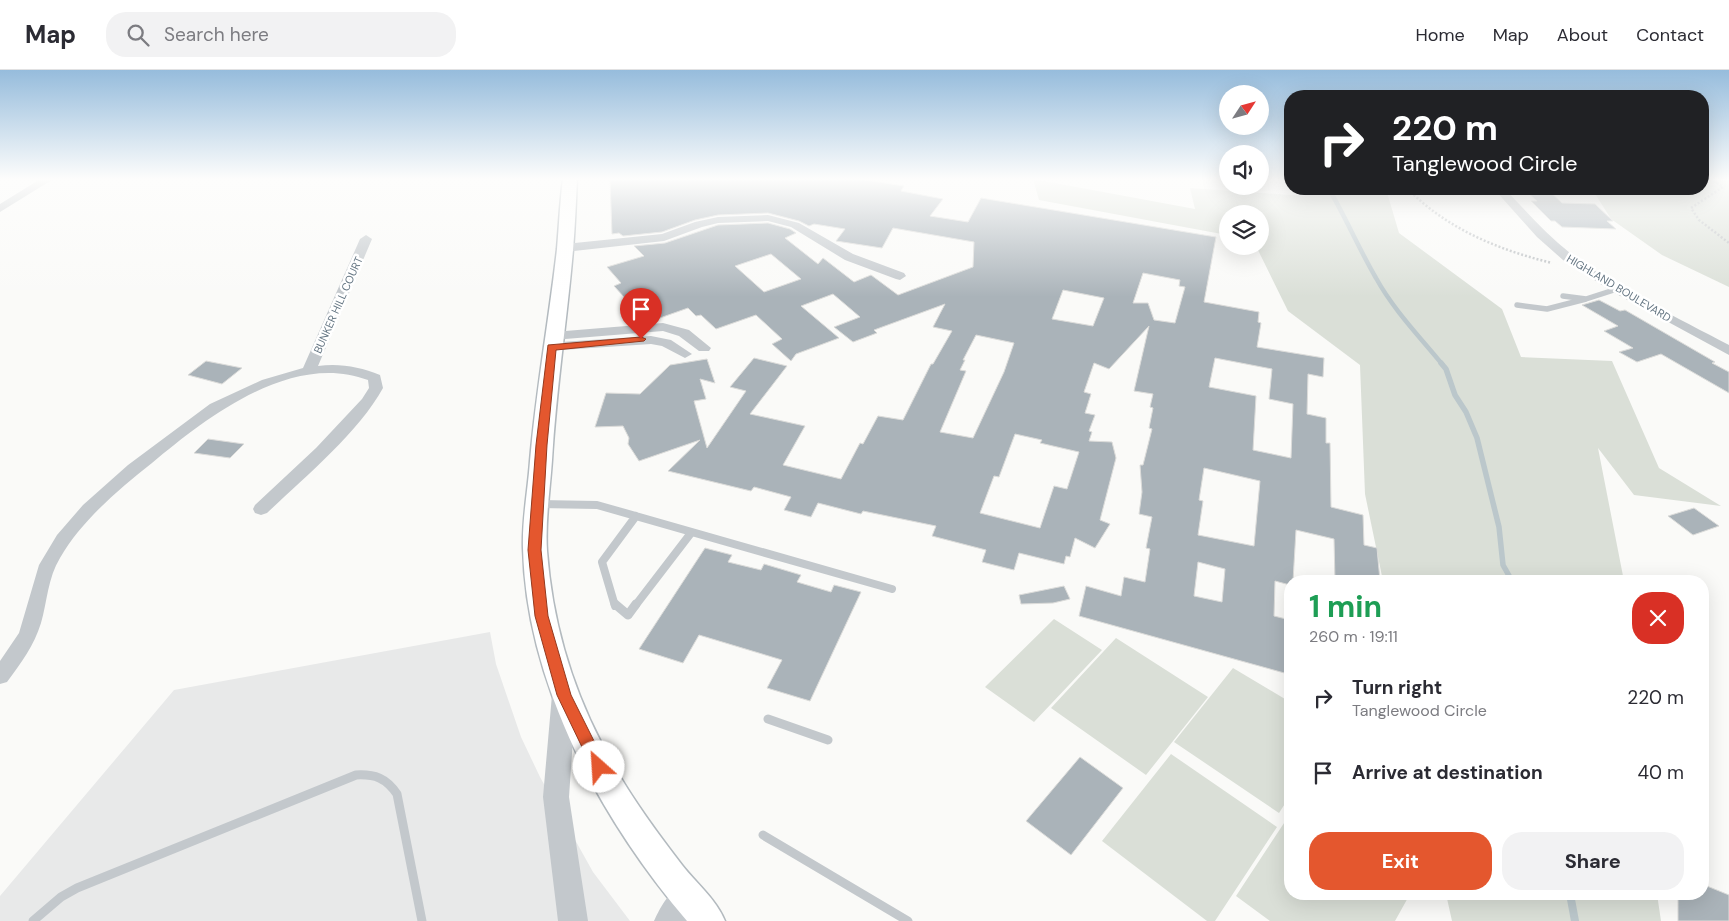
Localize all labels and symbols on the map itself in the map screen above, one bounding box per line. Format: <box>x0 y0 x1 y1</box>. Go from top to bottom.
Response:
north arrow <box>1219 85 1269 135</box>
street label: HIGHLAND BOULEVARD <box>1564 251 1674 325</box>
street label: BUNKER HILL COURT <box>310 254 366 356</box>
pin <box>620 288 662 339</box>
position arrow <box>572 740 624 792</box>

